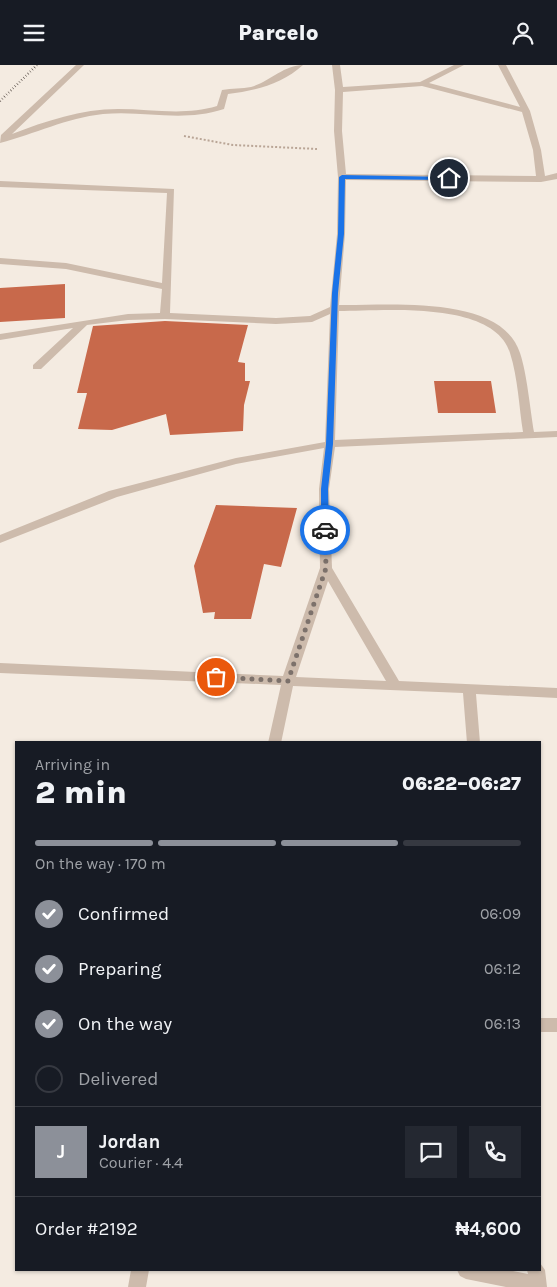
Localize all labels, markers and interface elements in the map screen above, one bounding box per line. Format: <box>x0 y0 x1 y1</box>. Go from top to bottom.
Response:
icon: menu <box>20 19 48 47</box>
icon: person <box>509 19 537 47</box>
text: Parcelo <box>238 20 319 46</box>
pin <box>428 157 470 199</box>
icon: home <box>435 164 463 192</box>
courier <box>300 505 350 555</box>
icon: car <box>311 516 339 544</box>
pin <box>195 656 237 698</box>
icon: bag <box>202 663 230 691</box>
text: Arriving in <box>35 755 110 774</box>
text: 06:22–06:27 <box>402 773 521 795</box>
text: 2 min <box>35 774 127 811</box>
text: On the way · 170 m <box>35 854 166 873</box>
icon: check <box>35 900 63 928</box>
text: Confirmed <box>78 903 169 925</box>
text: 06:09 <box>480 904 521 923</box>
icon: check <box>35 955 63 983</box>
text: Preparing <box>78 958 161 980</box>
text: 06:12 <box>484 959 521 978</box>
icon: check <box>35 1010 63 1038</box>
text: On the way <box>78 1013 172 1035</box>
text: 06:13 <box>484 1014 521 1033</box>
text: Delivered <box>78 1068 158 1090</box>
button: chat <box>405 1126 457 1178</box>
button: phone <box>469 1126 521 1178</box>
text: Jordan <box>99 1131 160 1153</box>
text: J <box>57 1141 65 1163</box>
text: Courier · 4.4 <box>99 1153 183 1172</box>
text: Order #2192 <box>35 1218 138 1240</box>
text: ₦4,600 <box>456 1218 521 1240</box>

